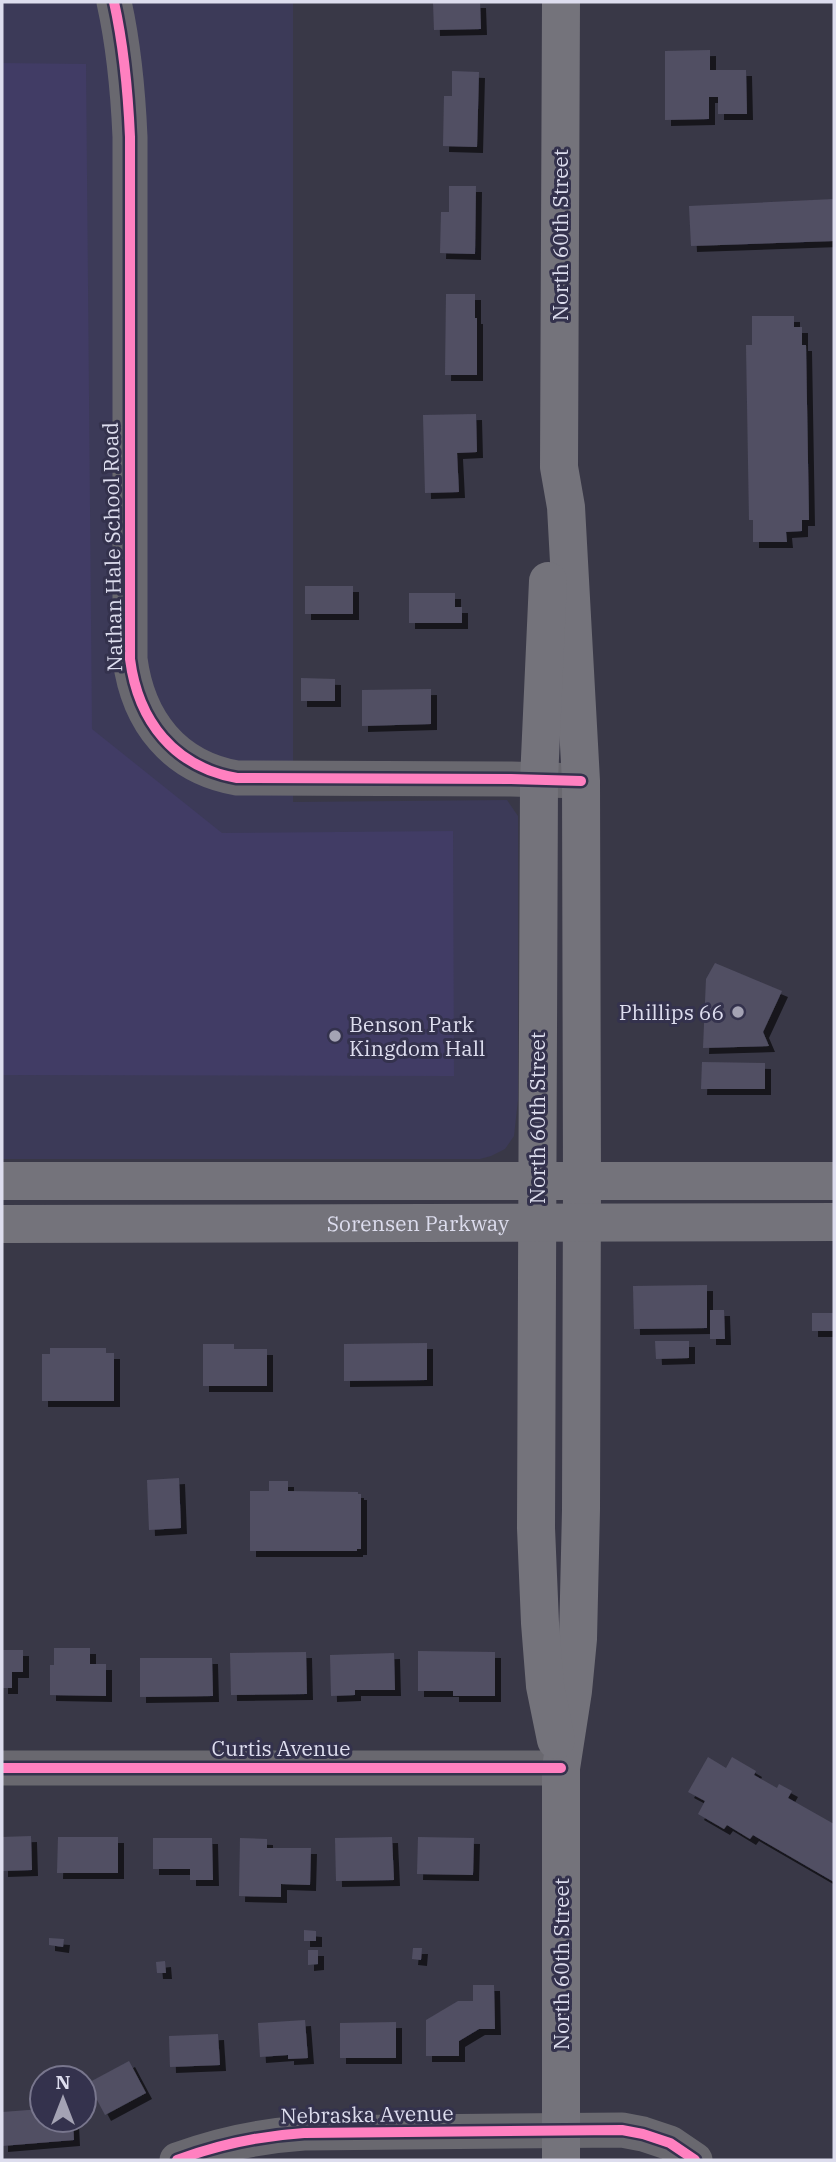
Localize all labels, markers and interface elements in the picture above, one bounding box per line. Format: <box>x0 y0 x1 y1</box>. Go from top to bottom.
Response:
street label: North 60th Street <box>546 149 574 321</box>
street label: Nathan Hale School Road <box>96 422 128 672</box>
place label: Phillips 66 <box>619 998 724 1026</box>
marker: Phillips 66 <box>730 1004 746 1020</box>
place label: Benson Park Kingdom Hall <box>349 1010 485 1062</box>
marker: Benson Park Kingdom Hall <box>327 1028 343 1044</box>
street label: North 60th Street <box>523 1032 551 1204</box>
street label: Sorensen Parkway <box>327 1209 510 1237</box>
street label: Curtis Avenue <box>211 1734 351 1762</box>
street label: North 60th Street <box>547 1878 575 2050</box>
north arrow <box>28 2064 98 2134</box>
text: N <box>55 2070 71 2094</box>
street label: Nebraska Avenue <box>280 2098 454 2130</box>

